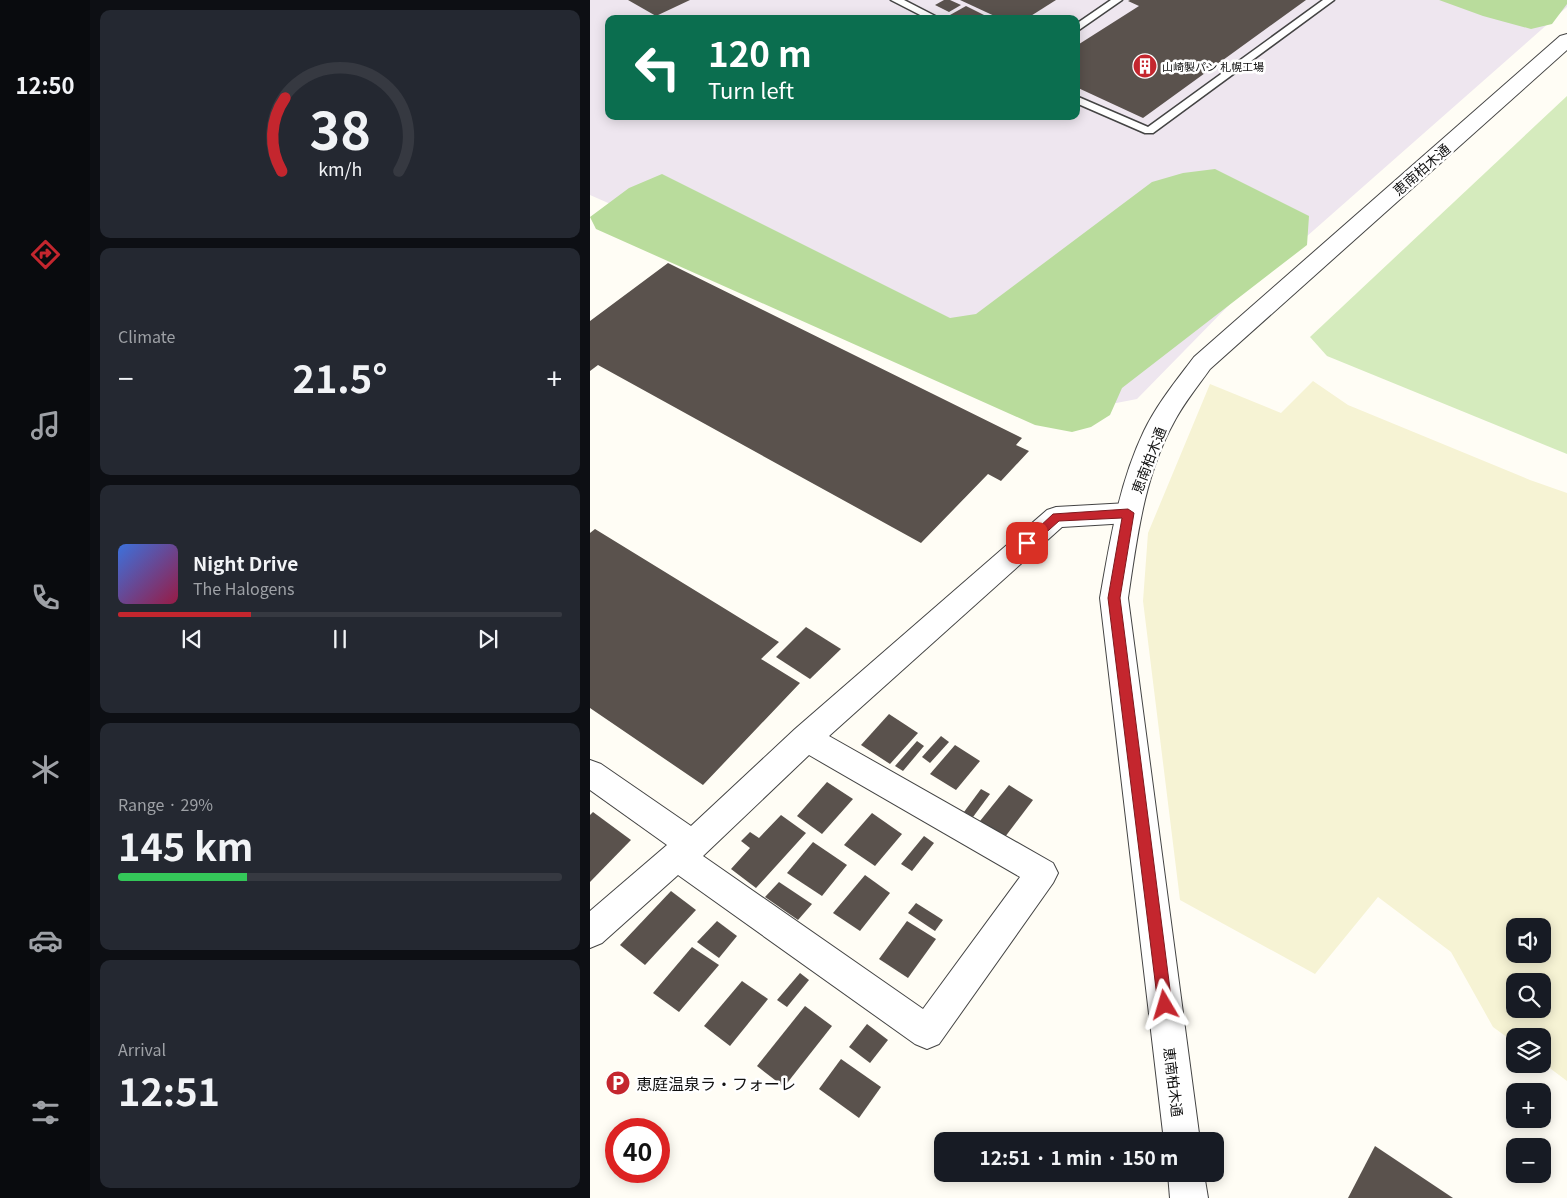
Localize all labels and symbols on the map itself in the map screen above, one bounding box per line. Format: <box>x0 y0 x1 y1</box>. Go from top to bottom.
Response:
building icon: 山崎製パン 札幌工場 <box>1132 53 1158 79</box>
place label: 山崎製パン 札幌工場 <box>1162 58 1264 74</box>
street label: 恵南柏木通 <box>1388 138 1454 200</box>
street label: 恵南柏木通 <box>1126 424 1170 496</box>
pin <box>1006 522 1048 564</box>
position arrow <box>1138 978 1190 1030</box>
street label: 恵南柏木通 <box>1160 1046 1188 1118</box>
parking icon: 恵庭温泉ラ・フォーレ <box>605 1070 631 1096</box>
place label: 恵庭温泉ラ・フォーレ <box>636 1071 796 1095</box>
speed limit sign: 40 <box>605 1118 670 1183</box>

